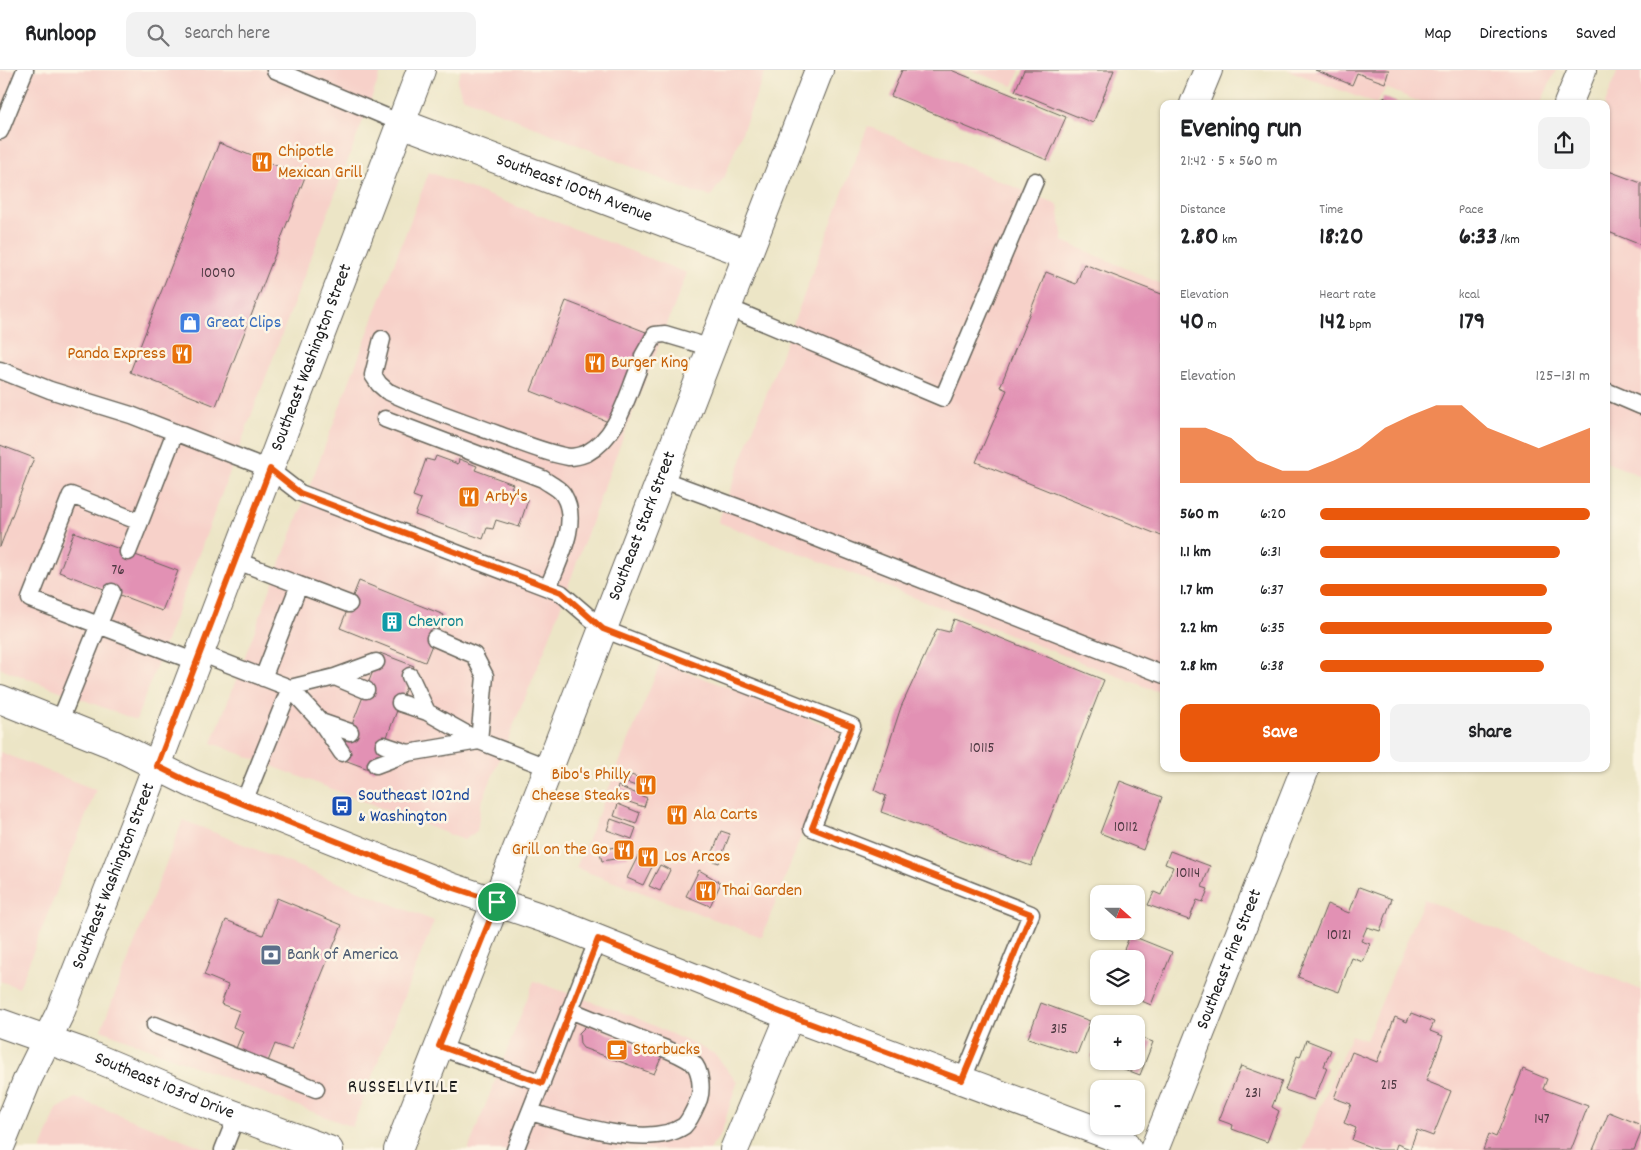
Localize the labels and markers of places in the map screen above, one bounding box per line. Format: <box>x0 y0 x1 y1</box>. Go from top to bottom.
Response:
place label: Chipotle Mexican Grill <box>278 140 363 186</box>
restaurant icon: Chipotle Mexican Grill <box>250 150 274 174</box>
shop icon: Great Clips <box>178 311 202 335</box>
place label: Great Clips <box>206 311 281 336</box>
place label: Panda Express <box>67 342 166 367</box>
restaurant icon: Panda Express <box>170 342 194 366</box>
restaurant icon: Burger King <box>583 351 607 375</box>
place label: Burger King <box>611 351 688 376</box>
restaurant icon: Arby's <box>457 485 481 509</box>
place label: Arby's <box>485 485 528 510</box>
building icon: Chevron <box>380 610 404 634</box>
place label: Chevron <box>408 610 464 635</box>
place label: Bibo's Philly Cheese Steaks <box>532 763 631 809</box>
restaurant icon: Bibo's Philly Cheese Steaks <box>634 773 658 797</box>
place label: Southeast 102nd & Washington <box>358 784 470 830</box>
bus stop icon: Southeast 102nd & Washington <box>330 794 354 818</box>
restaurant icon: Ala Carts <box>665 803 689 827</box>
place label: Ala Carts <box>693 803 758 828</box>
place label: Grill on the Go <box>512 838 608 863</box>
restaurant icon: Grill on the Go <box>612 838 636 862</box>
restaurant icon: Los Arcos <box>636 845 660 869</box>
place label: Los Arcos <box>664 845 730 870</box>
restaurant icon: Thai Garden <box>694 879 718 903</box>
place label: Thai Garden <box>722 879 802 904</box>
pin <box>476 881 518 923</box>
bank icon: Bank of America <box>259 943 283 967</box>
place label: Bank of America <box>287 943 399 968</box>
cafe icon: Starbucks <box>605 1038 629 1062</box>
place label: Starbucks <box>633 1038 700 1063</box>

